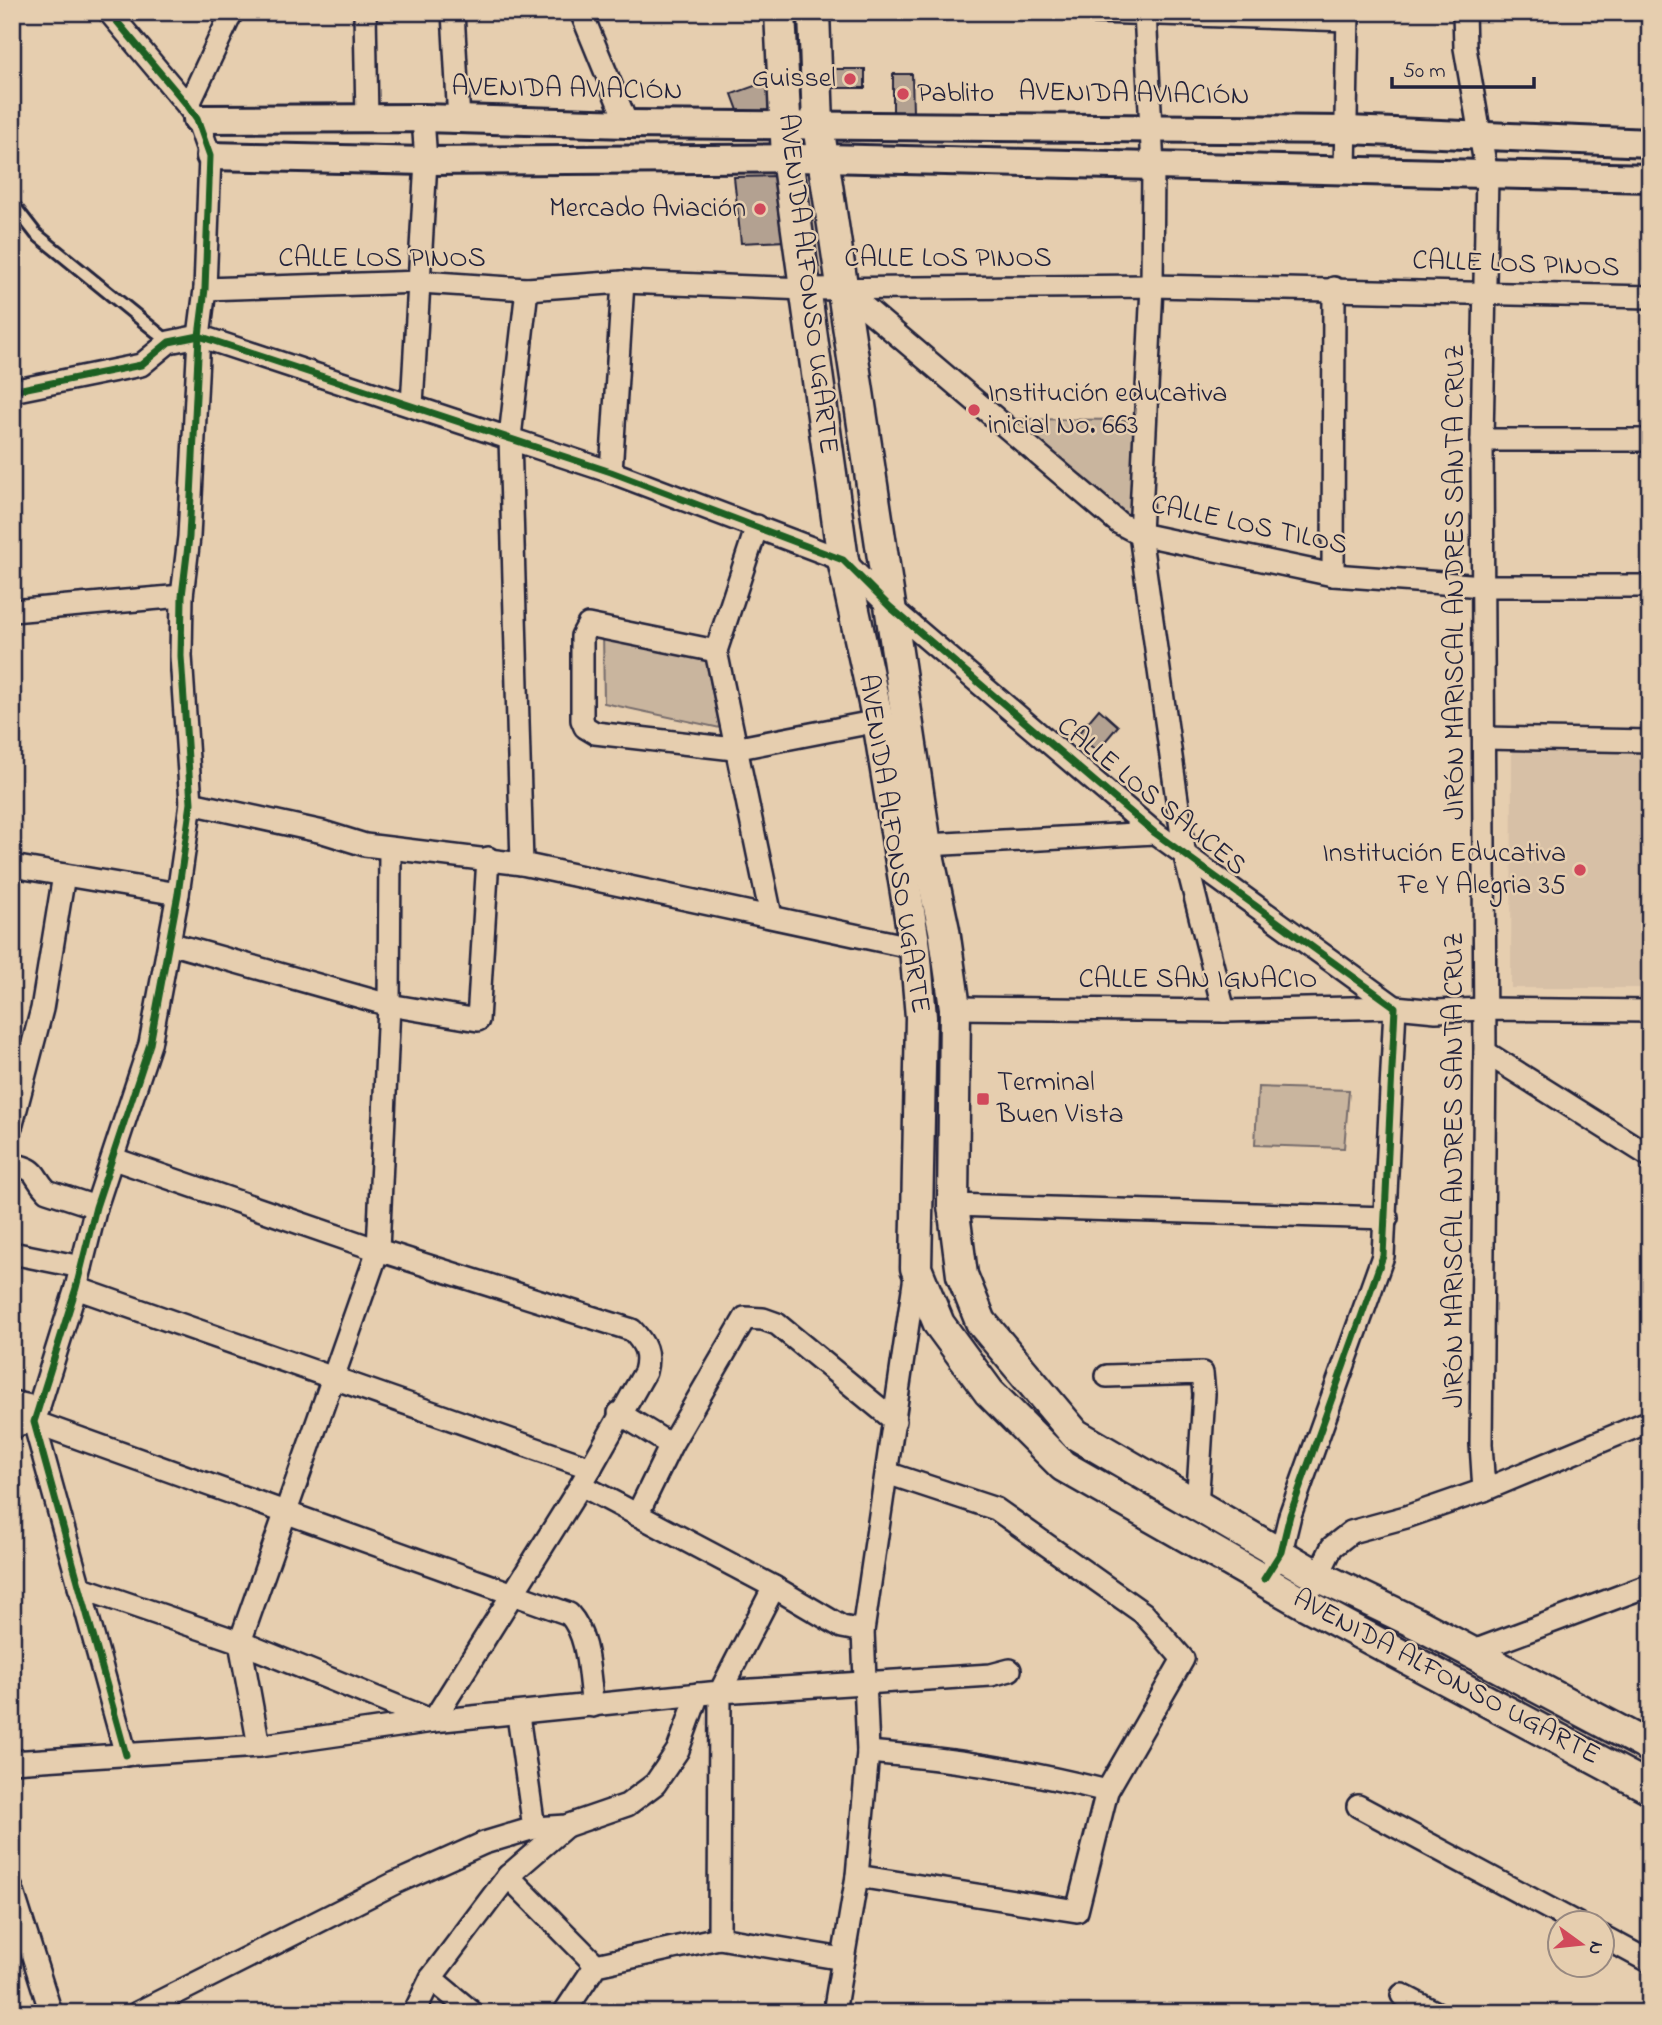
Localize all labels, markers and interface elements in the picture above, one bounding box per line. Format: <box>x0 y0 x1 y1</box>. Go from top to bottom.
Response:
scale bar <box>1392 46 1534 90</box>
text: 50 m <box>1403 57 1446 87</box>
place label: Guissel <box>752 59 836 100</box>
street label: AVENIDA AVIACIÓN <box>451 67 683 113</box>
marker: Guissel <box>842 71 858 87</box>
street label: AVENIDA AVIACIÓN <box>1018 72 1250 118</box>
place label: Pablito <box>917 74 994 115</box>
marker: Pablito <box>895 86 911 102</box>
street label: AVENIDA ALFONSO UGARTE <box>766 111 848 457</box>
place label: Mercado Aviación <box>549 189 746 230</box>
marker: Mercado Aviación <box>752 201 768 217</box>
street label: CALLE LOS PINOS <box>278 239 486 280</box>
street label: CALLE LOS PINOS <box>844 239 1052 280</box>
street label: CALLE LOS PINOS <box>1412 241 1620 289</box>
street label: JIRÓN MARISCAL ANDRES SANTA CRUZ <box>1436 344 1477 820</box>
place label: Institución educativa inicial No. 663 <box>988 374 1227 447</box>
marker: Institución educativa inicial No. 663 <box>966 402 982 418</box>
street label: CALLE LOS TILOS <box>1147 485 1351 567</box>
street label: AVENIDA ALFONSO UGARTE <box>846 671 940 1017</box>
street label: CALLE LOS SAUCES <box>1047 707 1255 887</box>
place label: Institución Educativa Fe Y Alegria 35 <box>1322 834 1566 907</box>
marker: Institución Educativa Fe Y Alegria 35 <box>1572 862 1588 878</box>
street label: JIRÓN MARISCAL ANDRES SANTA CRUZ <box>1435 932 1476 1408</box>
street label: CALLE SAN IGNACIO <box>1078 960 1318 1001</box>
place label: Terminal Buen Vista <box>996 1063 1124 1136</box>
marker: Terminal Buen Vista <box>975 1091 991 1107</box>
street label: AVENIDA ALFONSO UGARTE <box>1285 1579 1607 1777</box>
north arrow <box>1546 1910 1616 1980</box>
text: N <box>1580 1938 1610 1958</box>

